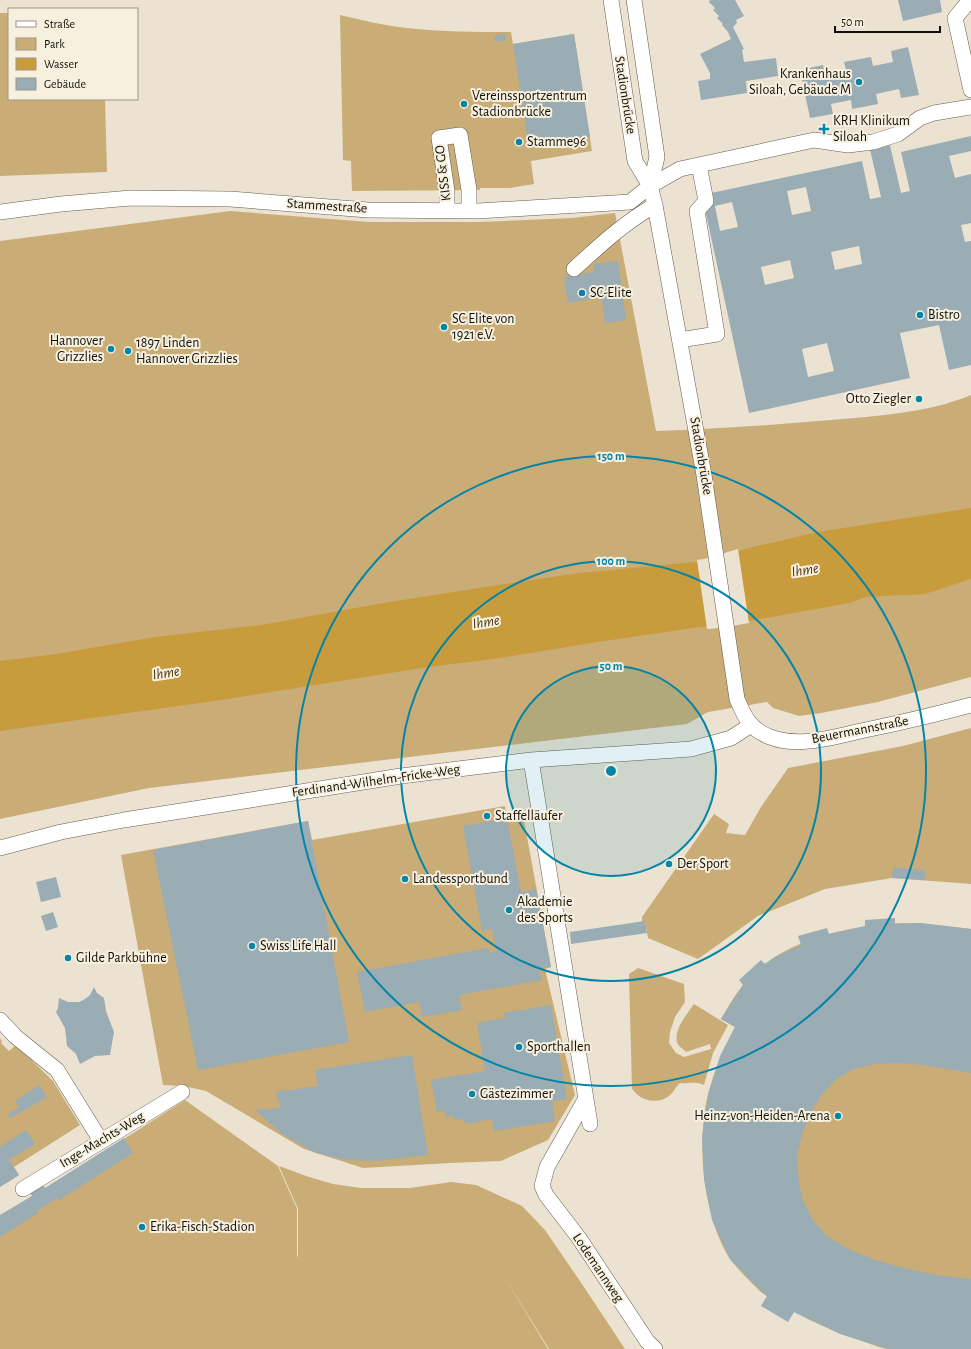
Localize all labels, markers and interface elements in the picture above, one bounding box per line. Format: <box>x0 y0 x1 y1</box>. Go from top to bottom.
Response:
legend <box>8 8 138 100</box>
scale bar <box>835 8 940 34</box>
text: 50 m <box>841 16 864 28</box>
text: Straße <box>44 18 75 30</box>
text: Park <box>44 38 65 50</box>
street label: Stadionbrücke <box>612 55 638 135</box>
text: Wasser <box>44 58 78 70</box>
place label: Krankenhaus Siloah, Gebäude M <box>749 67 851 97</box>
marker: Krankenhaus Siloah, Gebäude M <box>854 77 864 87</box>
text: Gebäude <box>44 78 86 90</box>
place label: Vereinssportzentrum Stadionbrücke <box>472 89 587 119</box>
marker: Vereinssportzentrum Stadionbrücke <box>459 99 469 109</box>
place label: KRH Klinikum Siloah <box>833 114 910 144</box>
marker: KRH Klinikum Siloah <box>818 123 830 135</box>
place label: Stamme96 <box>527 135 586 149</box>
marker: Stamme96 <box>514 137 524 147</box>
street label: KISS & GO <box>433 144 453 202</box>
street label: Stammestraße <box>286 196 368 216</box>
place label: SC-Elite <box>590 286 632 300</box>
marker: SC-Elite <box>577 288 587 298</box>
place label: Bistro <box>928 308 960 322</box>
marker: Bistro <box>915 310 925 320</box>
place label: SC Elite von 1921 e.V. <box>452 312 515 342</box>
marker: SC Elite von 1921 e.V. <box>439 322 449 332</box>
place label: Hannover Grizzlies <box>50 334 103 364</box>
place label: 1897 Linden Hannover Grizzlies <box>136 336 238 366</box>
marker: Hannover Grizzlies <box>106 344 116 354</box>
marker: 1897 Linden Hannover Grizzlies <box>123 346 133 356</box>
place label: Otto Ziegler <box>846 392 911 406</box>
marker: Otto Ziegler <box>914 394 924 404</box>
street label: Stadionbrücke <box>687 416 715 496</box>
text: 150 m <box>597 450 625 462</box>
text: 100 m <box>597 555 625 567</box>
water label: Ihme <box>790 560 820 580</box>
water label: Ihme <box>471 612 501 632</box>
text: 50 m <box>600 660 623 672</box>
water label: Ihme <box>151 663 181 683</box>
street label: Beuermannstraße <box>810 714 910 746</box>
street label: Ferdinand-Wilhelm-Fricke-Weg <box>291 762 461 800</box>
centre of rings <box>604 764 618 778</box>
place label: Staffelläufer <box>495 809 563 823</box>
marker: Staffelläufer <box>482 811 492 821</box>
place label: Der Sport <box>677 857 729 871</box>
marker: Der Sport <box>664 859 674 869</box>
place label: Landessportbund <box>413 872 508 886</box>
marker: Landessportbund <box>400 874 410 884</box>
place label: Akademie des Sports <box>517 895 573 925</box>
marker: Akademie des Sports <box>504 905 514 915</box>
place label: Swiss Life Hall <box>260 939 336 953</box>
marker: Swiss Life Hall <box>247 941 257 951</box>
place label: Gilde Parkbühne <box>76 951 167 965</box>
marker: Gilde Parkbühne <box>63 953 73 963</box>
place label: Sporthallen <box>527 1040 591 1054</box>
marker: Sporthallen <box>514 1042 524 1052</box>
place label: Gästezimmer <box>480 1087 554 1101</box>
marker: Gästezimmer <box>467 1089 477 1099</box>
street label: Inge-Machts-Weg <box>57 1109 147 1171</box>
place label: Heinz-von-Heiden-Arena <box>694 1109 831 1123</box>
marker: Heinz-von-Heiden-Arena <box>833 1111 843 1121</box>
place label: Erika-Fisch-Stadion <box>150 1220 255 1234</box>
marker: Erika-Fisch-Stadion <box>137 1222 147 1232</box>
street label: Lodemannweg <box>570 1231 626 1305</box>

